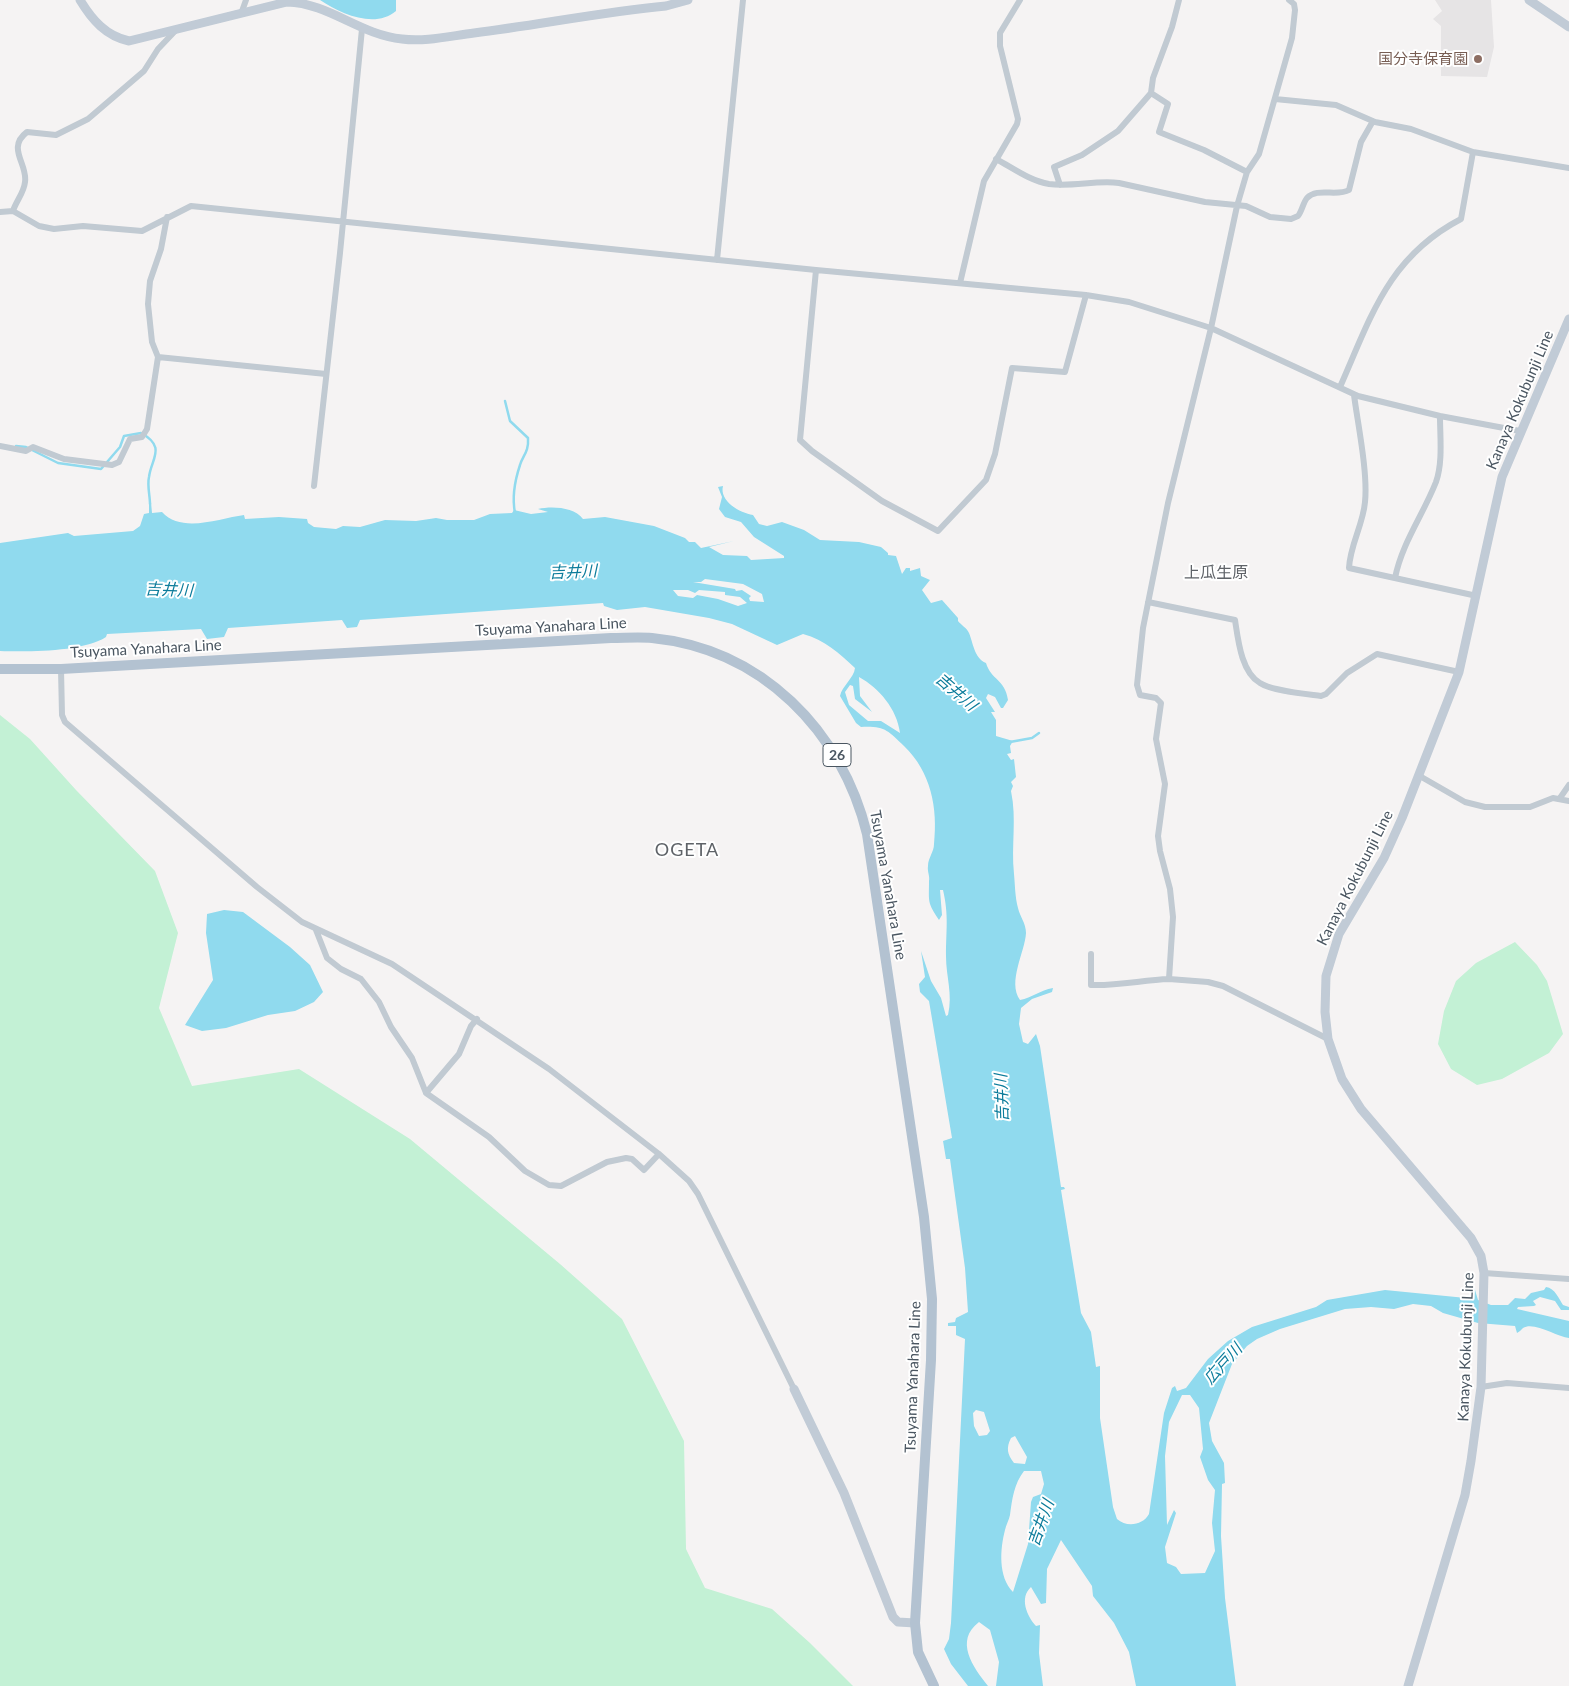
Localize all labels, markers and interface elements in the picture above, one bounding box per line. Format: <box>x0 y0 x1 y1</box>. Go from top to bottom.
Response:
place label: 国分寺保育園 <box>1378 50 1468 68</box>
marker: 国分寺保育園 <box>1472 53 1484 65</box>
street label: Kanaya Kokubunji Line <box>1483 328 1557 472</box>
water label: 吉井川 <box>549 562 597 582</box>
district label: 上瓜生原 <box>1184 563 1248 583</box>
water label: 吉井川 <box>145 580 193 600</box>
street label: Tsuyama Yanahara Line <box>475 614 627 640</box>
street label: Tsuyama Yanahara Line <box>70 636 222 662</box>
water label: 吉井川 <box>932 669 980 715</box>
road number: 26 <box>823 744 851 766</box>
street label: Kanaya Kokubunji Line <box>1313 807 1397 949</box>
street label: Tsuyama Yanahara Line <box>866 809 910 961</box>
district label: OGETA <box>654 839 720 861</box>
water label: 吉井川 <box>992 1074 1012 1122</box>
street label: Kanaya Kokubunji Line <box>1454 1272 1478 1422</box>
street label: Tsuyama Yanahara Line <box>901 1301 925 1453</box>
water label: 広戸川 <box>1200 1340 1246 1388</box>
water label: 吉井川 <box>1024 1497 1058 1549</box>

